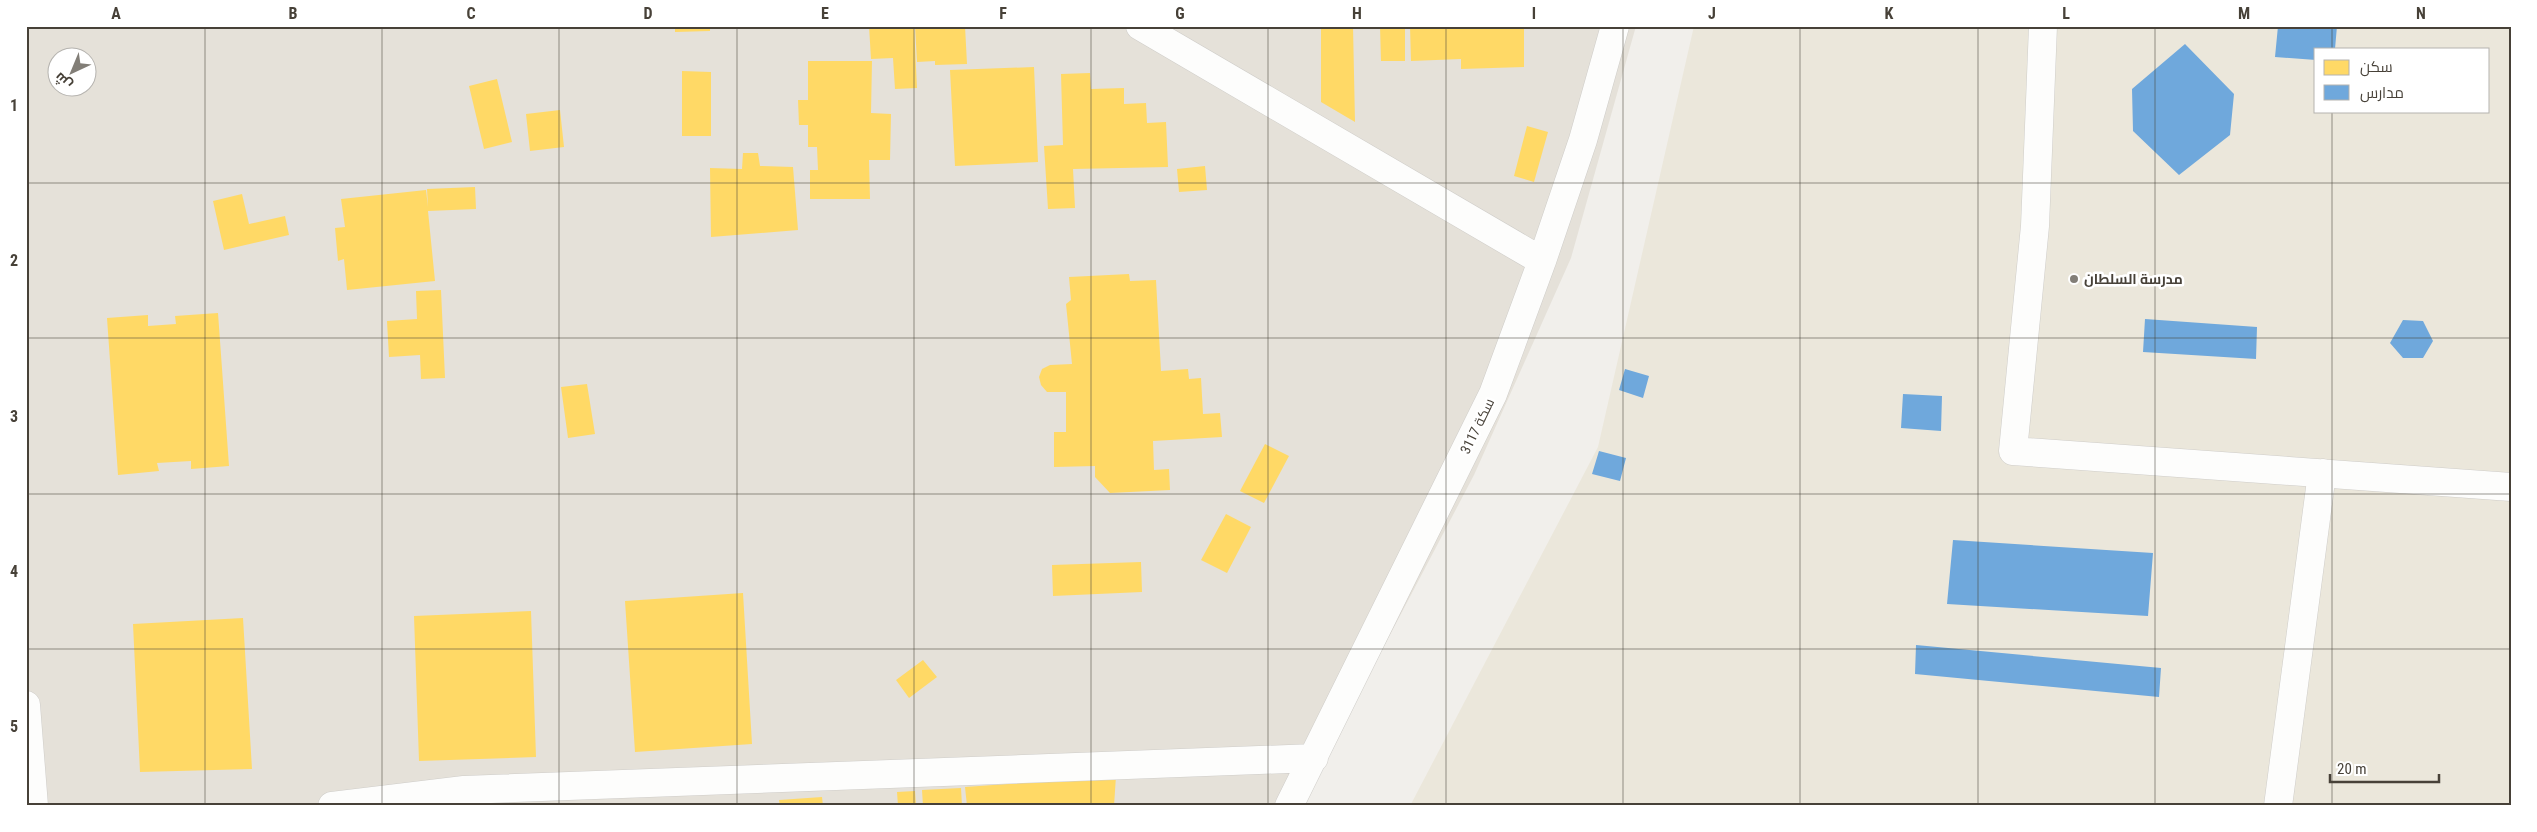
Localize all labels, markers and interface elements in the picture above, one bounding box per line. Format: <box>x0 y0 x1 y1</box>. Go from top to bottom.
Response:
text: A <box>111 4 121 23</box>
text: B <box>289 4 298 23</box>
text: C <box>466 4 476 23</box>
text: D <box>643 4 653 23</box>
text: E <box>821 4 829 23</box>
text: F <box>999 4 1007 23</box>
text: G <box>1175 4 1185 23</box>
text: H <box>1352 4 1362 23</box>
text: I <box>1532 4 1536 23</box>
text: J <box>1708 4 1716 23</box>
text: K <box>1885 4 1894 23</box>
text: L <box>2062 4 2070 23</box>
text: M <box>2238 4 2250 23</box>
text: N <box>2416 4 2426 23</box>
north arrow <box>48 48 98 98</box>
legend <box>2314 48 2490 112</box>
text: سكن <box>2360 58 2393 77</box>
text: ش <box>51 69 76 93</box>
text: مدارس <box>2360 84 2404 103</box>
text: 1 <box>10 96 18 115</box>
text: 2 <box>10 251 18 270</box>
place label: مدرسة السلطان <box>2084 271 2183 287</box>
marker: مدرسة السلطان <box>2068 273 2080 285</box>
street label: سكة 3117 <box>1457 396 1497 456</box>
text: 3 <box>10 407 18 426</box>
text: 4 <box>10 562 18 581</box>
text: 5 <box>10 717 18 736</box>
scale bar <box>2330 752 2438 784</box>
text: 20 m <box>2337 760 2367 778</box>

